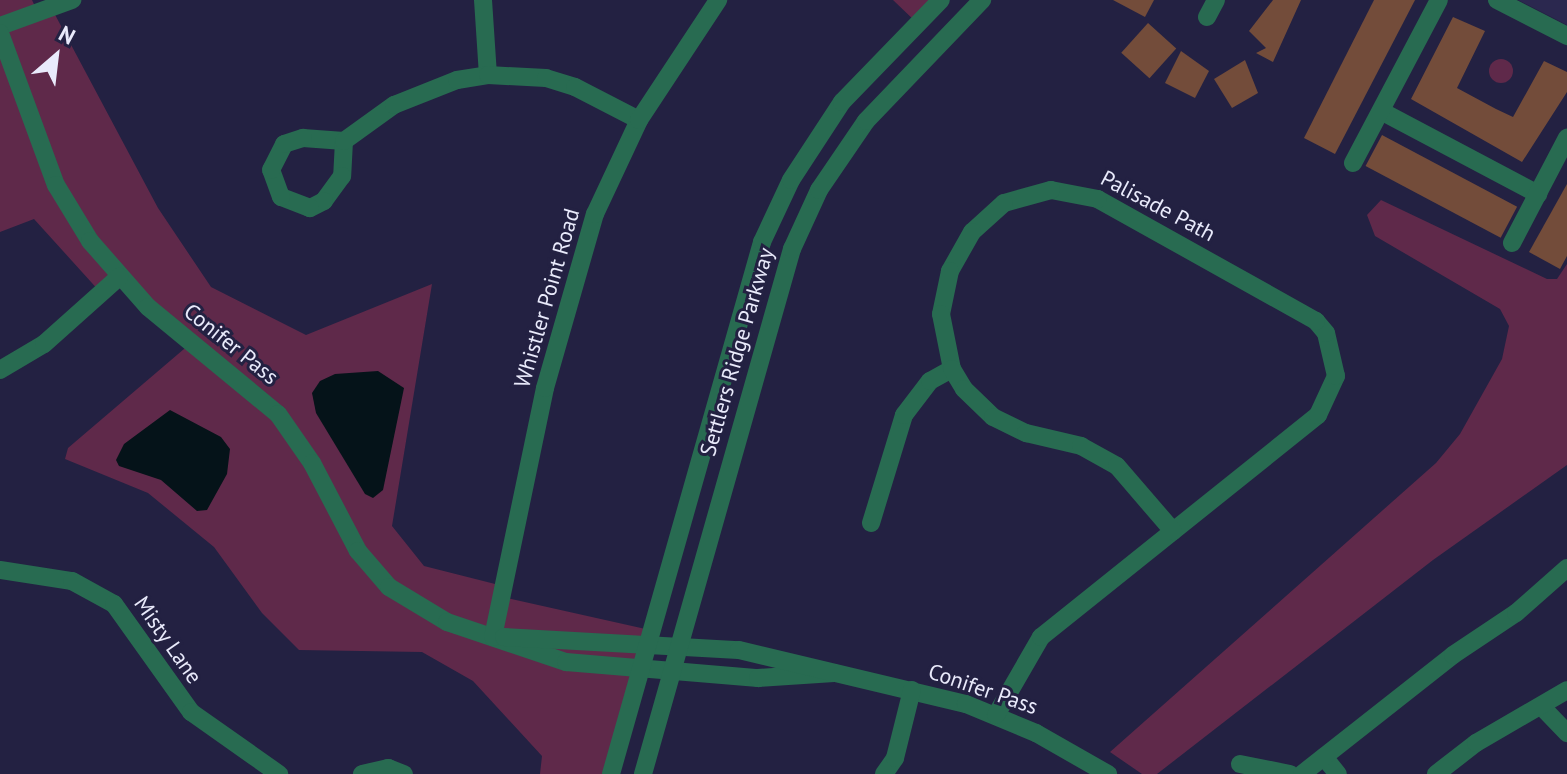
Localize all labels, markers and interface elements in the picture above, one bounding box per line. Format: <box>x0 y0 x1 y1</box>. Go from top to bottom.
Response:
north arrow <box>16 16 96 96</box>
text: N <box>54 19 80 51</box>
street label: Palisade Path <box>1096 165 1220 247</box>
street label: Whistler Point Road <box>509 205 585 391</box>
street label: Settlers Ridge Parkway <box>695 245 779 459</box>
street label: Conifer Pass <box>178 298 284 390</box>
street label: Misty Lane <box>128 591 208 689</box>
street label: Conifer Pass <box>925 658 1041 720</box>

